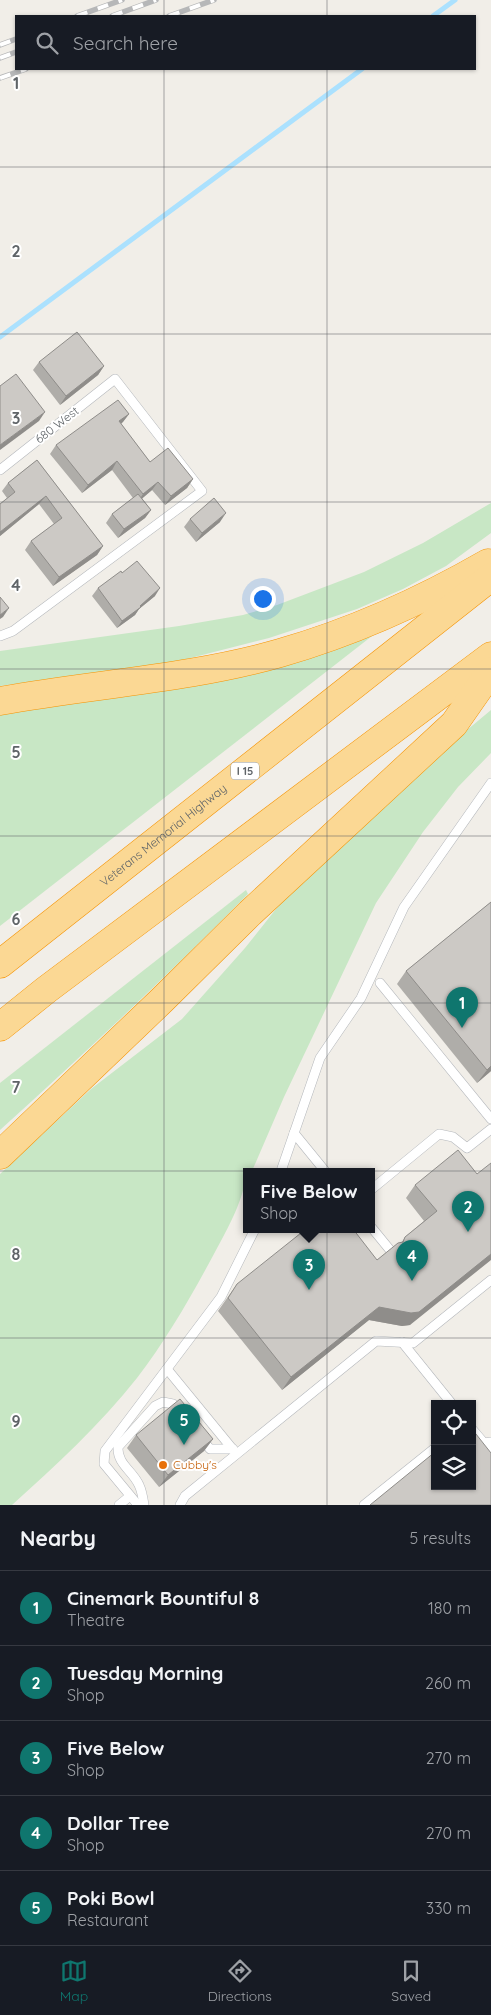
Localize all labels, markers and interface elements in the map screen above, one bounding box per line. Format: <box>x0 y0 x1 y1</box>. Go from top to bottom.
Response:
search box <box>15 15 476 70</box>
icon: search <box>33 29 61 57</box>
text: Search here <box>73 31 178 55</box>
text: 1 <box>13 73 19 93</box>
text: 2 <box>11 241 21 261</box>
street label: 680 West <box>32 403 82 446</box>
text: 3 <box>12 408 20 428</box>
text: 4 <box>11 575 21 595</box>
your location <box>250 586 276 612</box>
text: 5 <box>11 742 21 762</box>
road number: I 15 <box>231 762 259 779</box>
street label: Veterans Memorial Highway <box>97 780 229 889</box>
text: 6 <box>12 909 21 929</box>
pin: 1 <box>446 987 478 1028</box>
text: 7 <box>12 1077 21 1097</box>
popup <box>243 1168 375 1233</box>
text: Five Below <box>260 1179 358 1203</box>
pin: 2 <box>452 1191 484 1232</box>
text: Shop <box>260 1203 298 1223</box>
pin: 4 <box>396 1240 428 1281</box>
text: 8 <box>12 1244 21 1264</box>
pin: 3 <box>293 1249 325 1290</box>
map controls <box>431 1400 476 1490</box>
button: locate <box>431 1400 476 1445</box>
pin: 5 <box>168 1404 200 1445</box>
text: 9 <box>11 1411 21 1431</box>
button: layers <box>431 1445 476 1490</box>
place label: Cubby's <box>173 1457 217 1472</box>
marker: Cubby's <box>157 1459 169 1471</box>
text: Nearby <box>20 1525 96 1551</box>
text: 5 results <box>410 1528 471 1548</box>
text: Cinemark Bountiful 8 <box>67 1586 259 1610</box>
text: 1 <box>33 1598 39 1618</box>
text: 180 m <box>428 1598 471 1618</box>
text: Theatre <box>67 1610 125 1630</box>
text: Tuesday Morning <box>67 1661 223 1685</box>
text: 2 <box>31 1673 41 1693</box>
text: 260 m <box>425 1673 471 1693</box>
text: Shop <box>67 1685 104 1705</box>
text: Five Below <box>67 1736 164 1760</box>
text: 3 <box>32 1748 40 1768</box>
text: 270 m <box>426 1748 471 1768</box>
text: Shop <box>67 1760 104 1780</box>
text: Dollar Tree <box>67 1811 169 1835</box>
text: 4 <box>31 1823 41 1843</box>
text: 270 m <box>426 1823 471 1843</box>
text: Shop <box>67 1835 104 1855</box>
text: Poki Bowl <box>67 1886 155 1910</box>
text: 5 <box>31 1898 41 1918</box>
text: 330 m <box>426 1898 471 1918</box>
text: Restaurant <box>67 1910 149 1930</box>
tab: Map <box>60 1957 88 2005</box>
tab: Directions <box>208 1957 272 2005</box>
tab: Saved <box>391 1957 431 2005</box>

